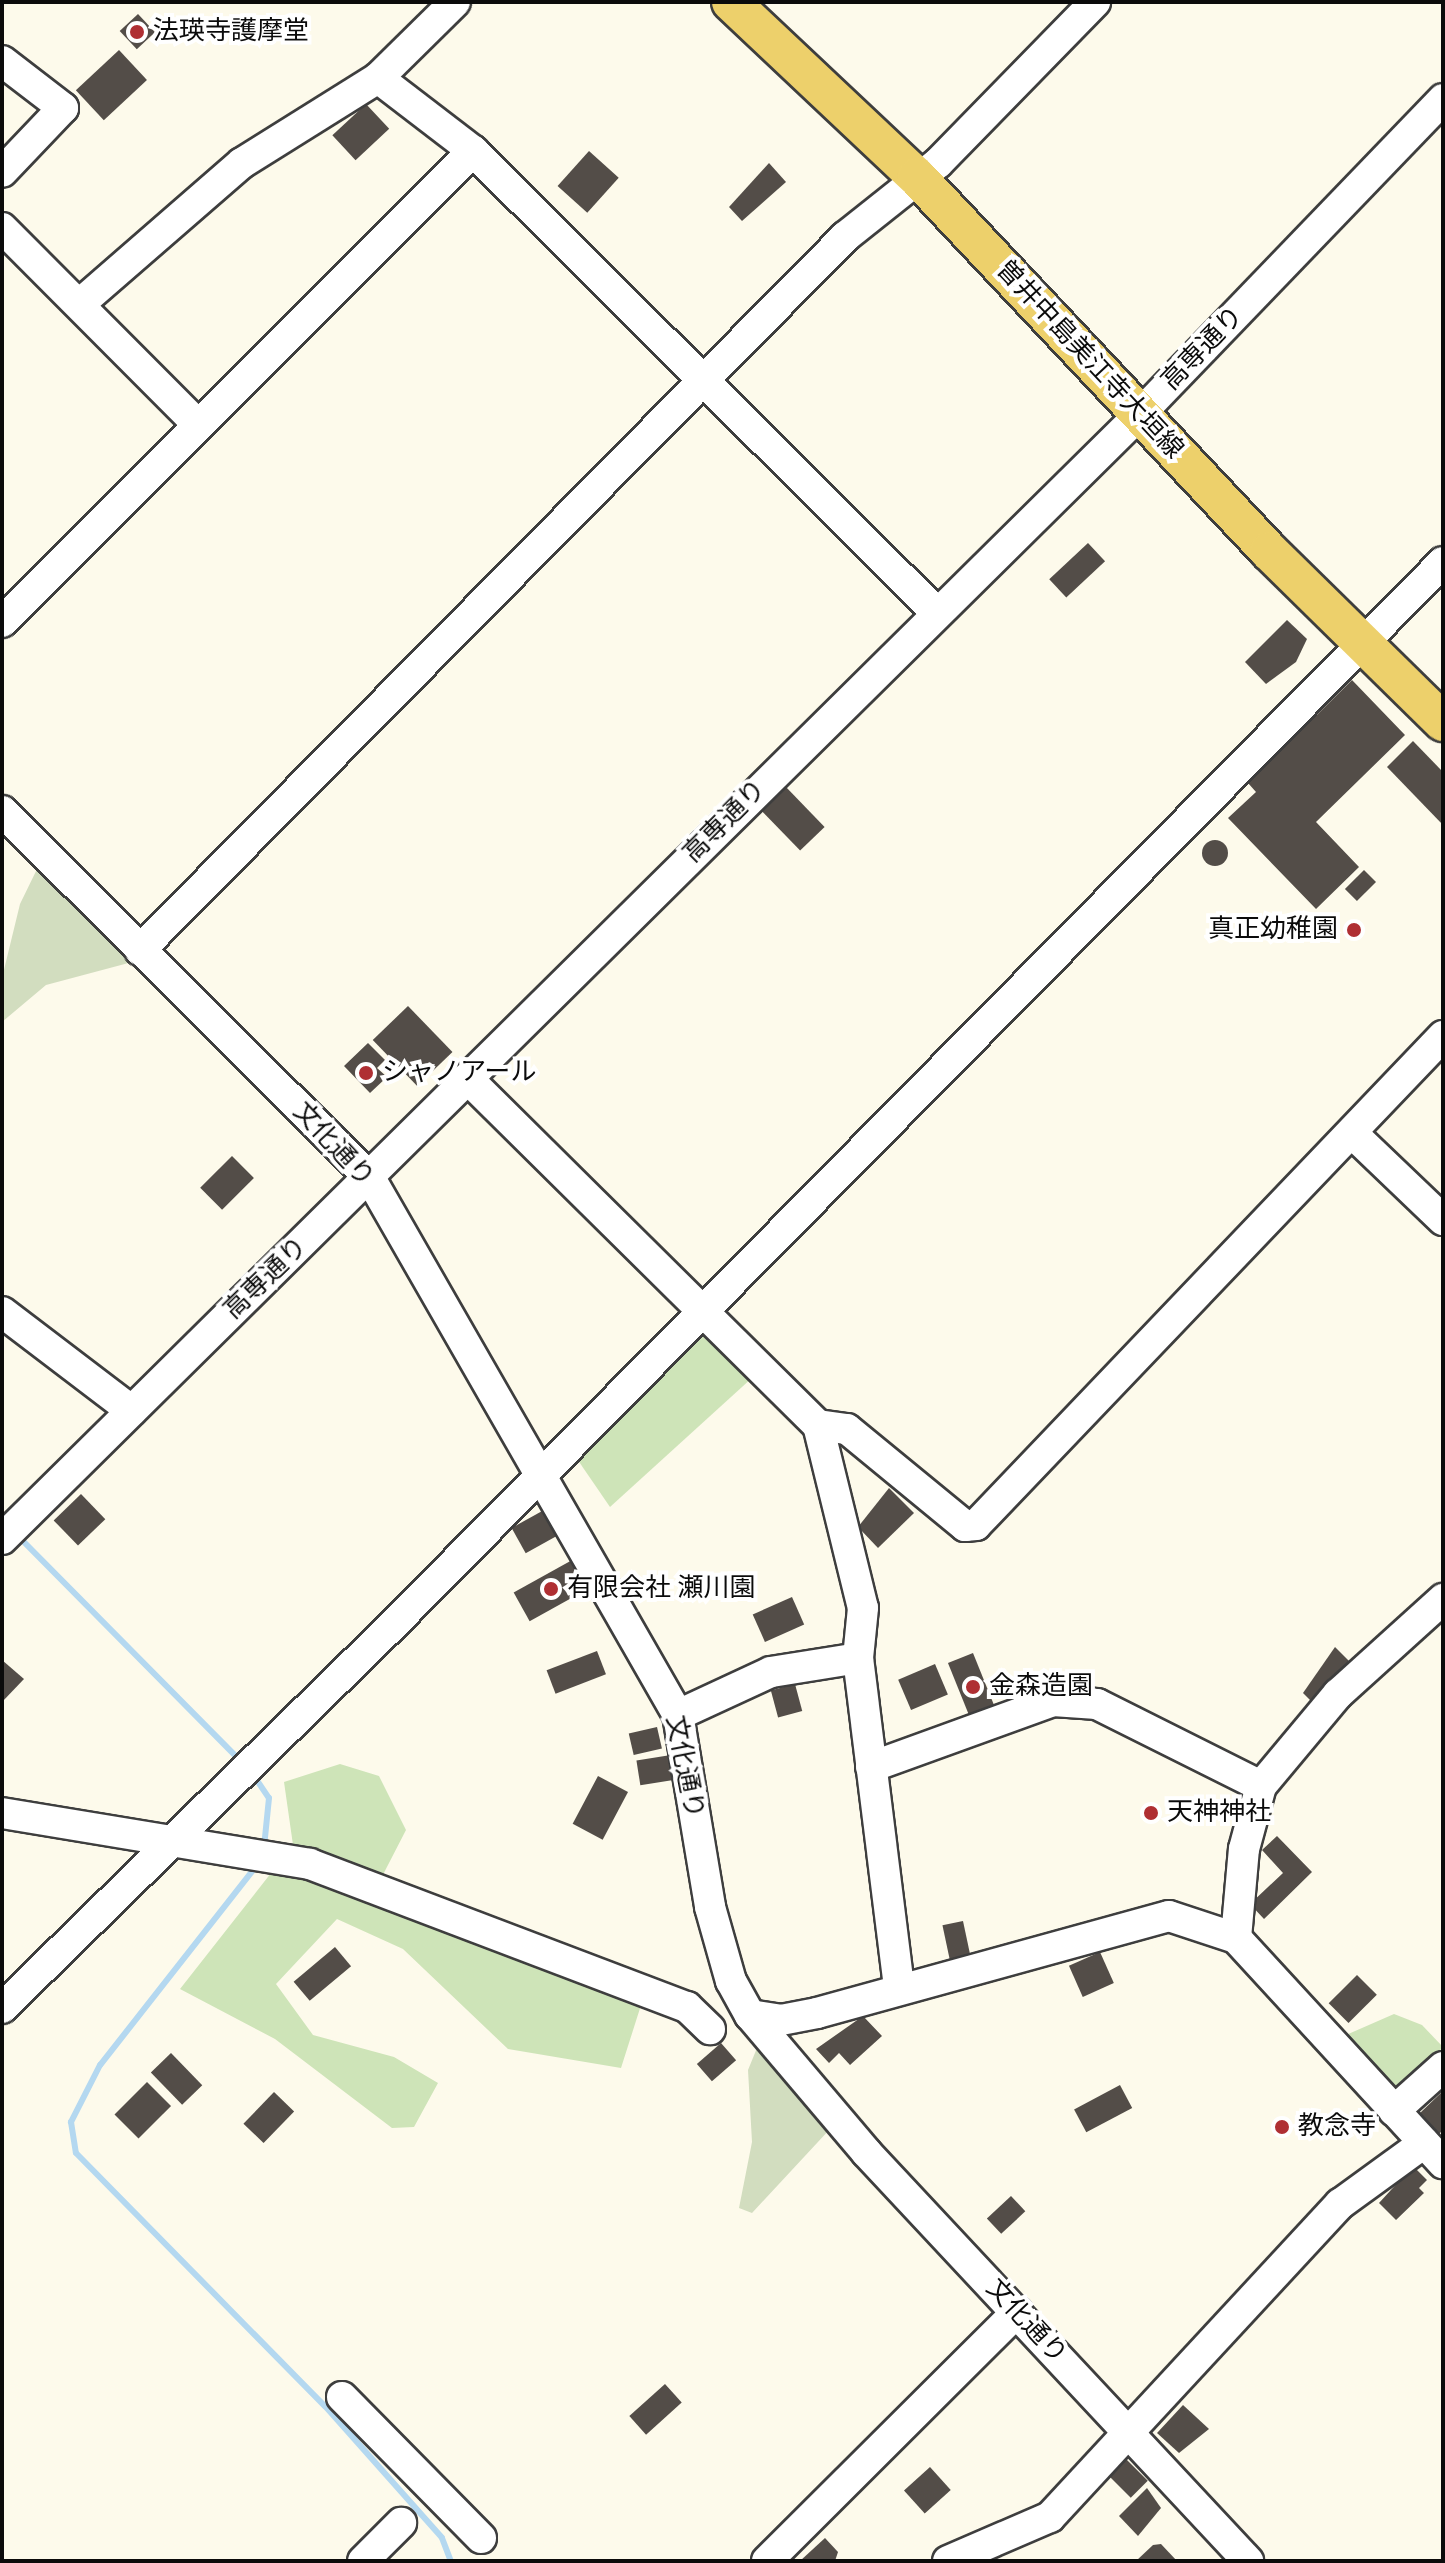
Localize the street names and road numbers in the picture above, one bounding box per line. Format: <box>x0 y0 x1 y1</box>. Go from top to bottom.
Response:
street label: 曽井中島美江寺大垣線 <box>989 254 1189 466</box>
street label: 高専通り <box>1156 301 1250 397</box>
street label: 高専通り <box>677 774 773 870</box>
street label: 文化通り <box>286 1096 380 1194</box>
street label: 高専通り <box>218 1232 314 1326</box>
street label: 文化通り <box>659 1713 709 1821</box>
street label: 文化通り <box>979 2273 1073 2371</box>

